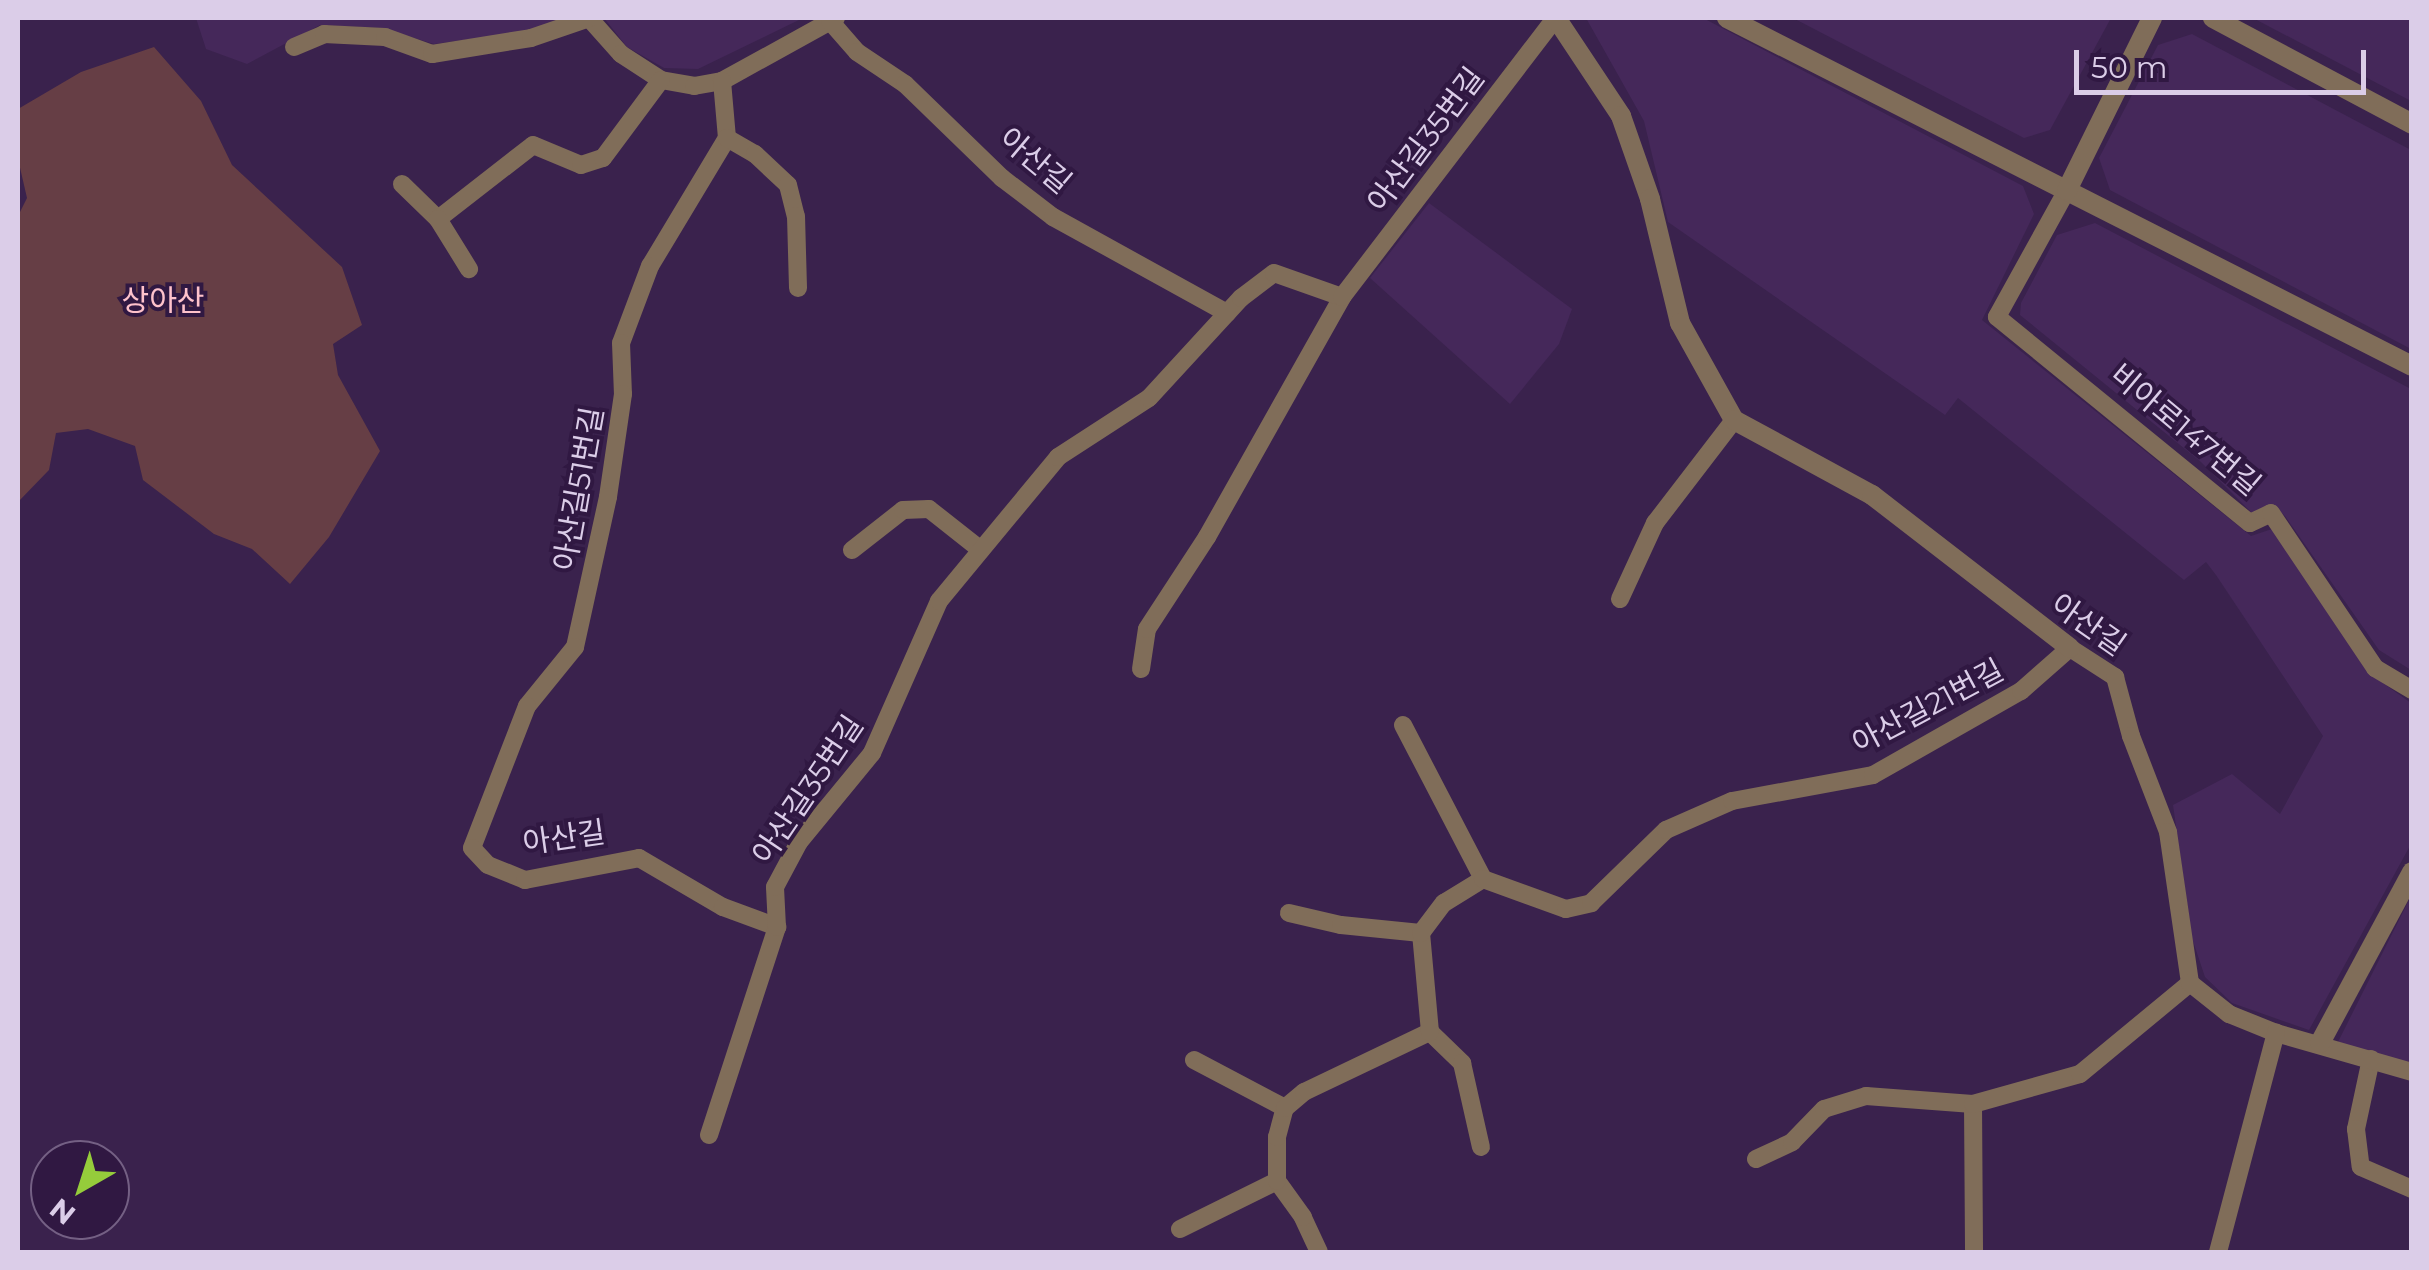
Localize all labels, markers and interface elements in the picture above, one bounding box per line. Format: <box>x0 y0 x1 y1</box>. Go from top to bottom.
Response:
scale bar <box>2079 30 2372 92</box>
text: 50 m <box>2091 49 2168 86</box>
street label: 아산길35번길 <box>1360 61 1492 219</box>
street label: 아산길 <box>992 121 1078 201</box>
park label: 상아산 <box>122 283 204 319</box>
street label: 비아로147번길 <box>2103 357 2267 503</box>
street label: 아산길51번길 <box>547 404 611 574</box>
street label: 아산길 <box>2044 587 2132 663</box>
street label: 아산길21번길 <box>1846 652 2010 762</box>
street label: 아산길35번길 <box>745 709 871 871</box>
street label: 아산길 <box>520 814 608 862</box>
north arrow <box>30 1140 130 1240</box>
text: N <box>43 1191 82 1232</box>

